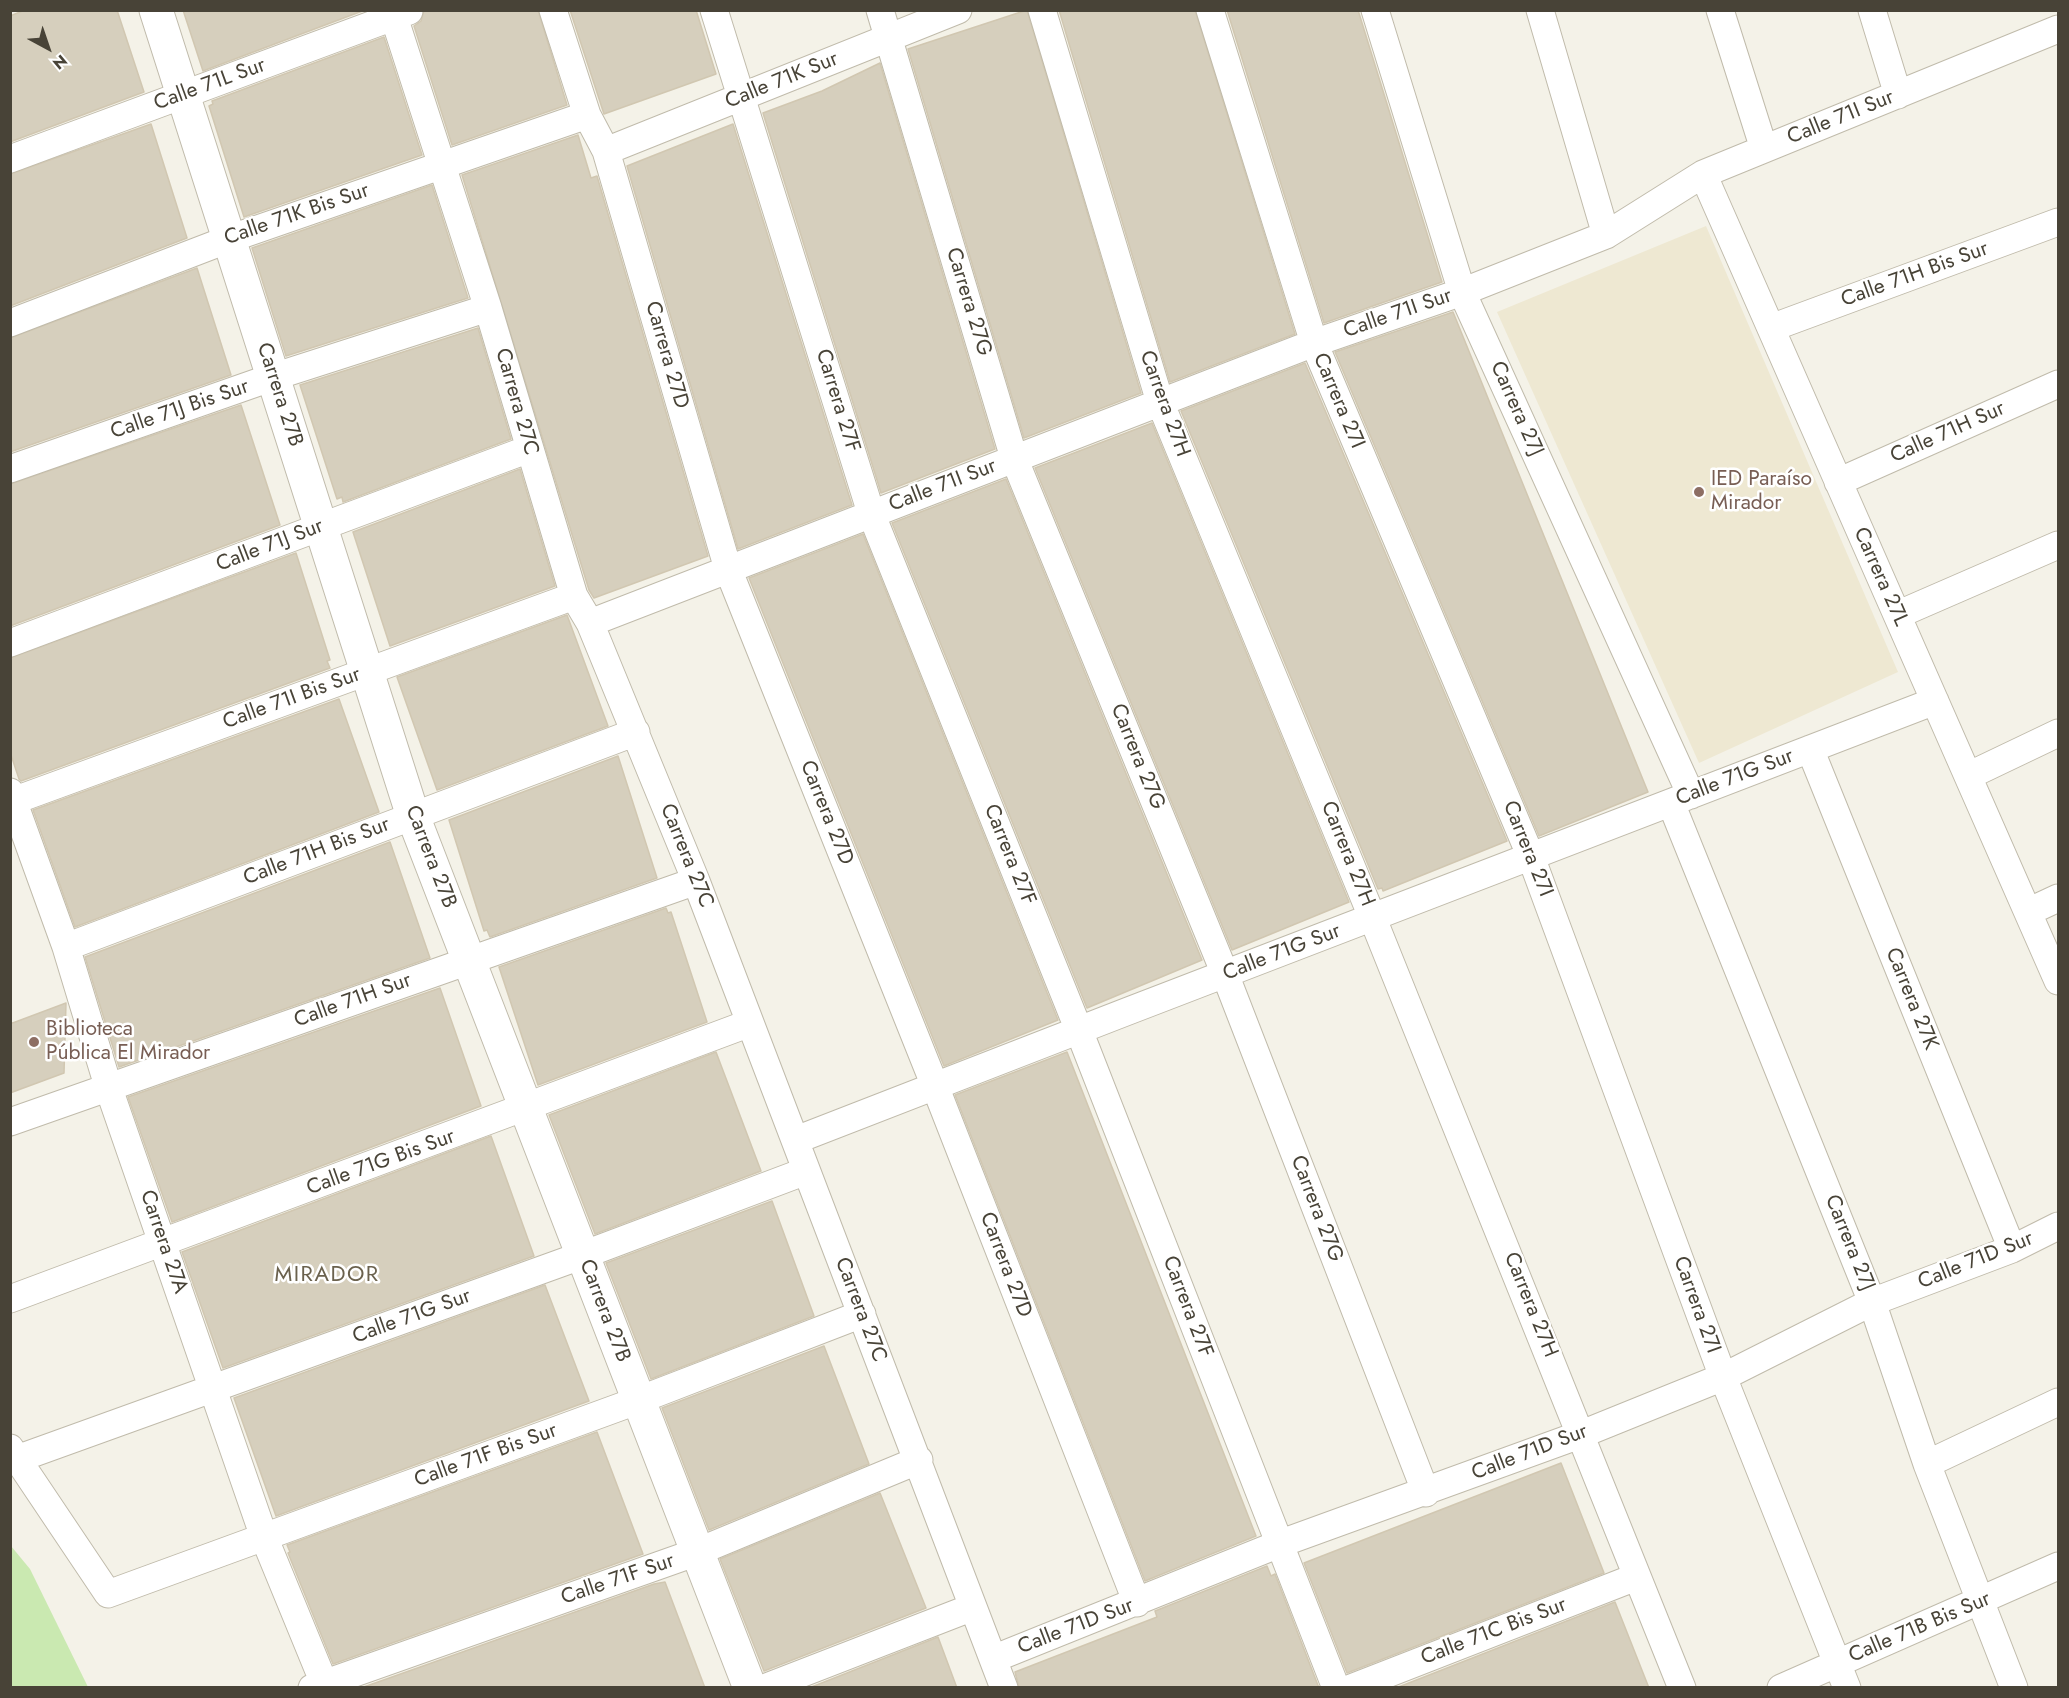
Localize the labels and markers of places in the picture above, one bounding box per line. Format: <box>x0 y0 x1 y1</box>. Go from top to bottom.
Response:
place label: IED Paraíso Mirador <box>1711 467 1812 517</box>
marker: IED Paraíso Mirador <box>1692 485 1706 499</box>
place label: Biblioteca Pública El Mirador <box>46 1017 210 1067</box>
marker: Biblioteca Pública El Mirador <box>27 1035 41 1049</box>

